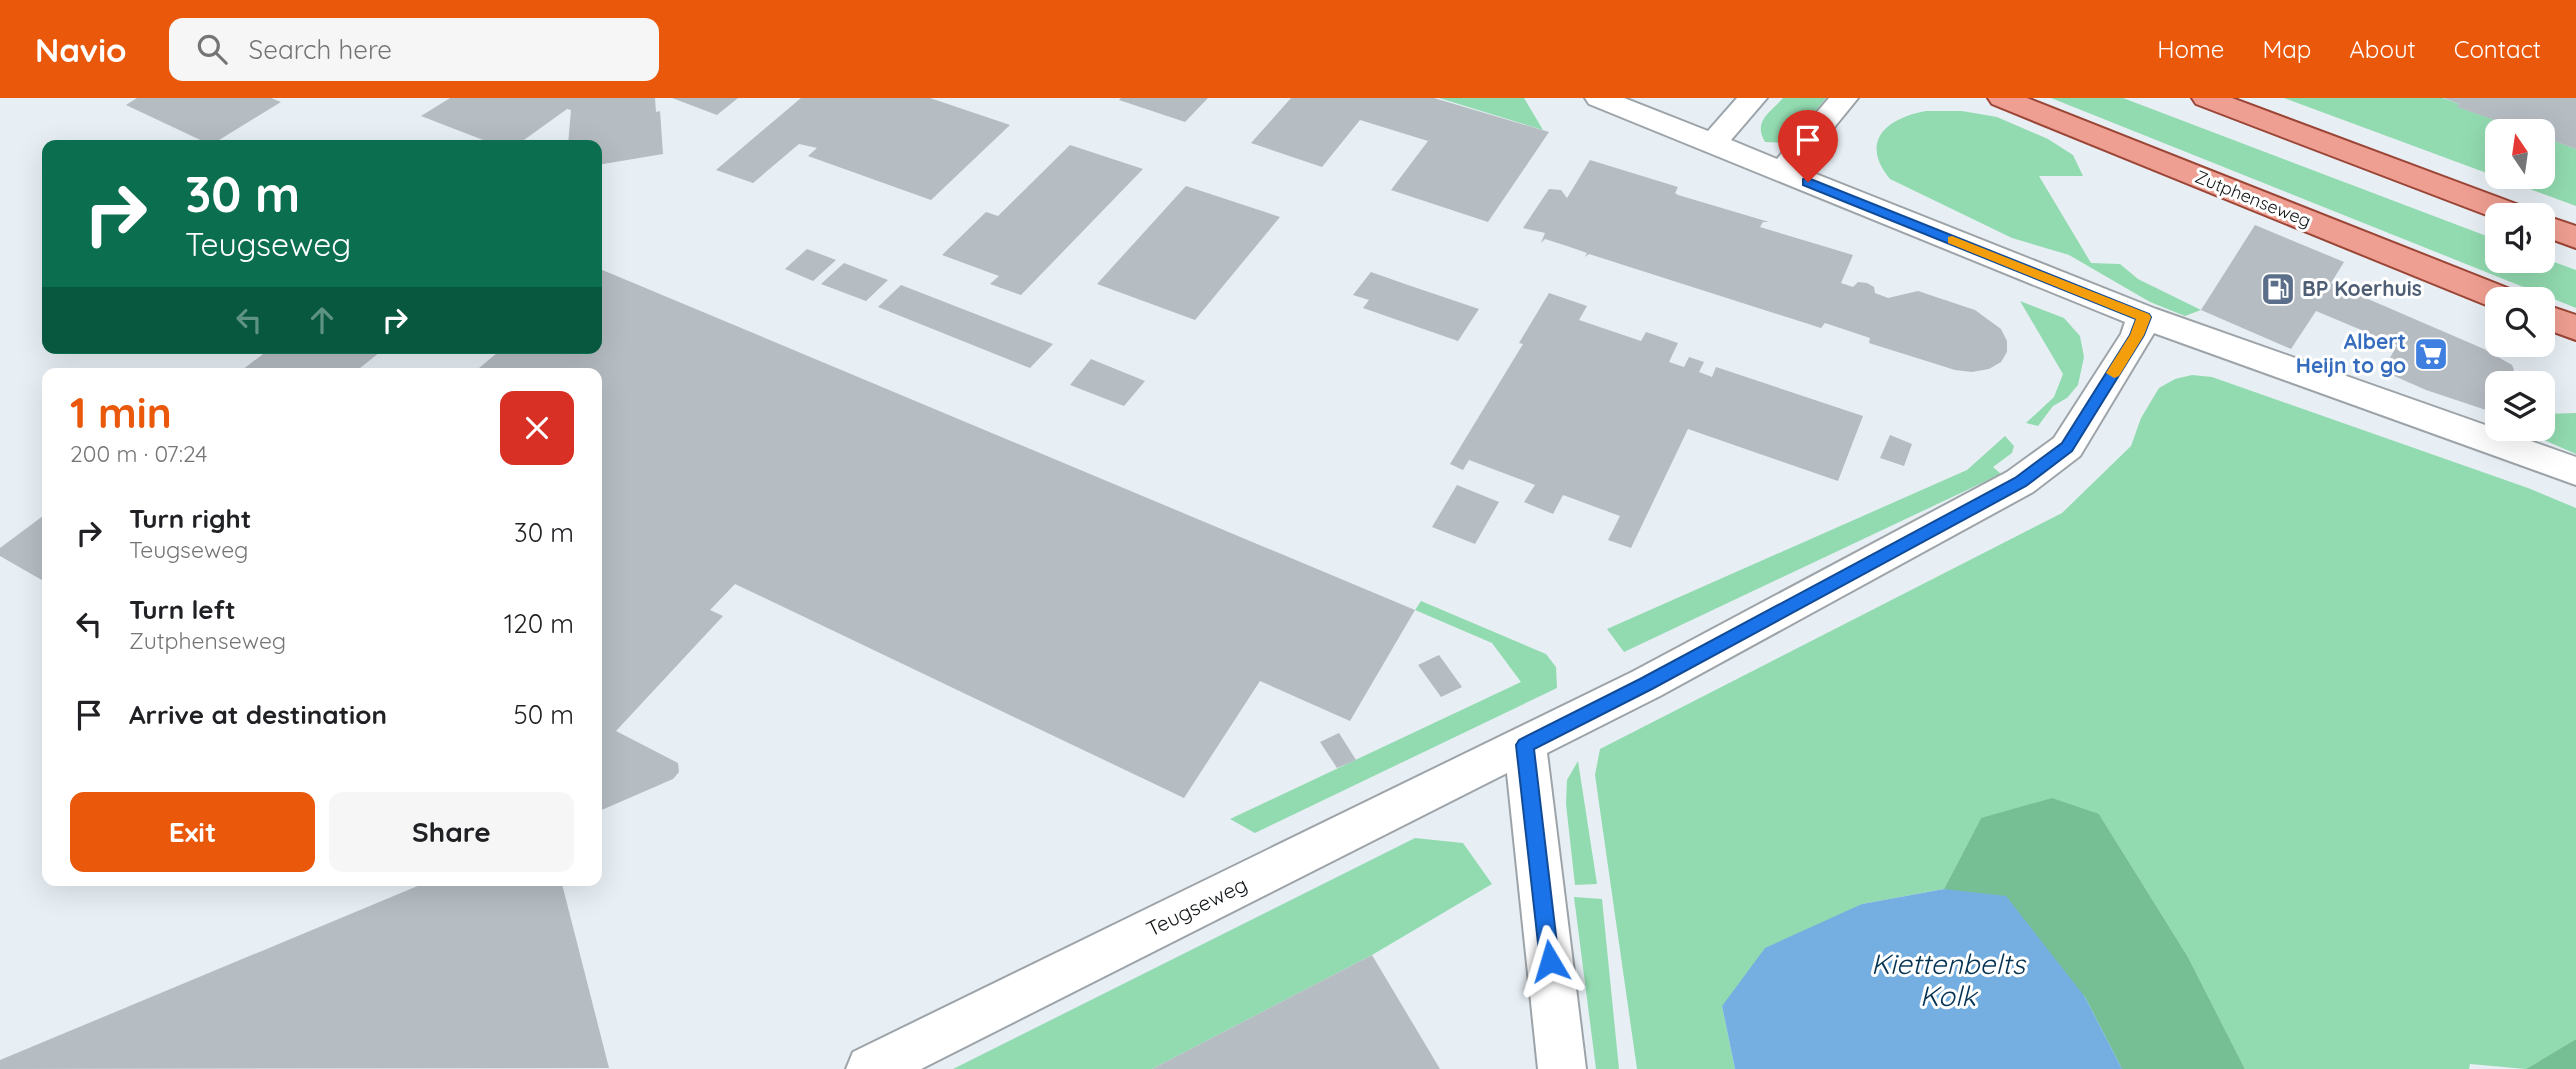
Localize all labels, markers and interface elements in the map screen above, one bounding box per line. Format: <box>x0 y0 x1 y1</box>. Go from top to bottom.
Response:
search box <box>169 18 659 81</box>
text: Navio <box>35 29 127 70</box>
icon: search <box>193 30 231 68</box>
text: Search here <box>249 33 392 66</box>
text: Home <box>2157 34 2224 64</box>
text: Map <box>2262 34 2311 64</box>
text: About <box>2349 34 2416 64</box>
text: Contact <box>2454 34 2541 64</box>
pin <box>1778 110 1838 182</box>
north arrow <box>2485 119 2555 189</box>
map controls <box>2485 119 2555 441</box>
icon: arrive <box>1789 121 1827 159</box>
text: 30 m <box>185 163 300 224</box>
street label: Zutphenseweg <box>2192 165 2315 232</box>
icon: right <box>70 168 161 259</box>
button: sound <box>2485 203 2555 273</box>
text: Teugseweg <box>185 224 351 264</box>
fuel station icon: BP Koerhuis <box>2259 270 2297 308</box>
place label: BP Koerhuis <box>2302 275 2422 301</box>
button: search <box>2485 287 2555 357</box>
icon: left <box>230 301 268 339</box>
icon: ahead <box>303 301 341 339</box>
icon: right <box>376 301 414 339</box>
place label: Albert Heijn to go <box>2296 328 2406 378</box>
supermarket icon: Albert Heijn to go <box>2412 335 2450 373</box>
button: layers <box>2485 371 2555 441</box>
text: 1 min <box>70 386 172 439</box>
button: close <box>500 391 574 465</box>
text: 200 m · 07:24 <box>70 439 207 468</box>
text: Turn right <box>129 502 251 535</box>
icon: right <box>70 514 108 552</box>
text: 30 m <box>514 516 574 549</box>
text: Teugseweg <box>129 535 248 564</box>
text: Turn left <box>129 593 236 626</box>
icon: left <box>70 605 108 643</box>
text: 120 m <box>504 607 574 640</box>
text: Zutphenseweg <box>129 626 286 655</box>
icon: arrive <box>70 696 108 734</box>
text: Arrive at destination <box>129 698 387 731</box>
text: 50 m <box>514 698 574 731</box>
button: Exit <box>70 792 315 872</box>
button: Share <box>329 792 574 872</box>
street label: Teugseweg <box>1142 871 1251 942</box>
position arrow <box>1513 924 1587 998</box>
water label: Kiettenbelts Kolk <box>1871 946 2027 1013</box>

